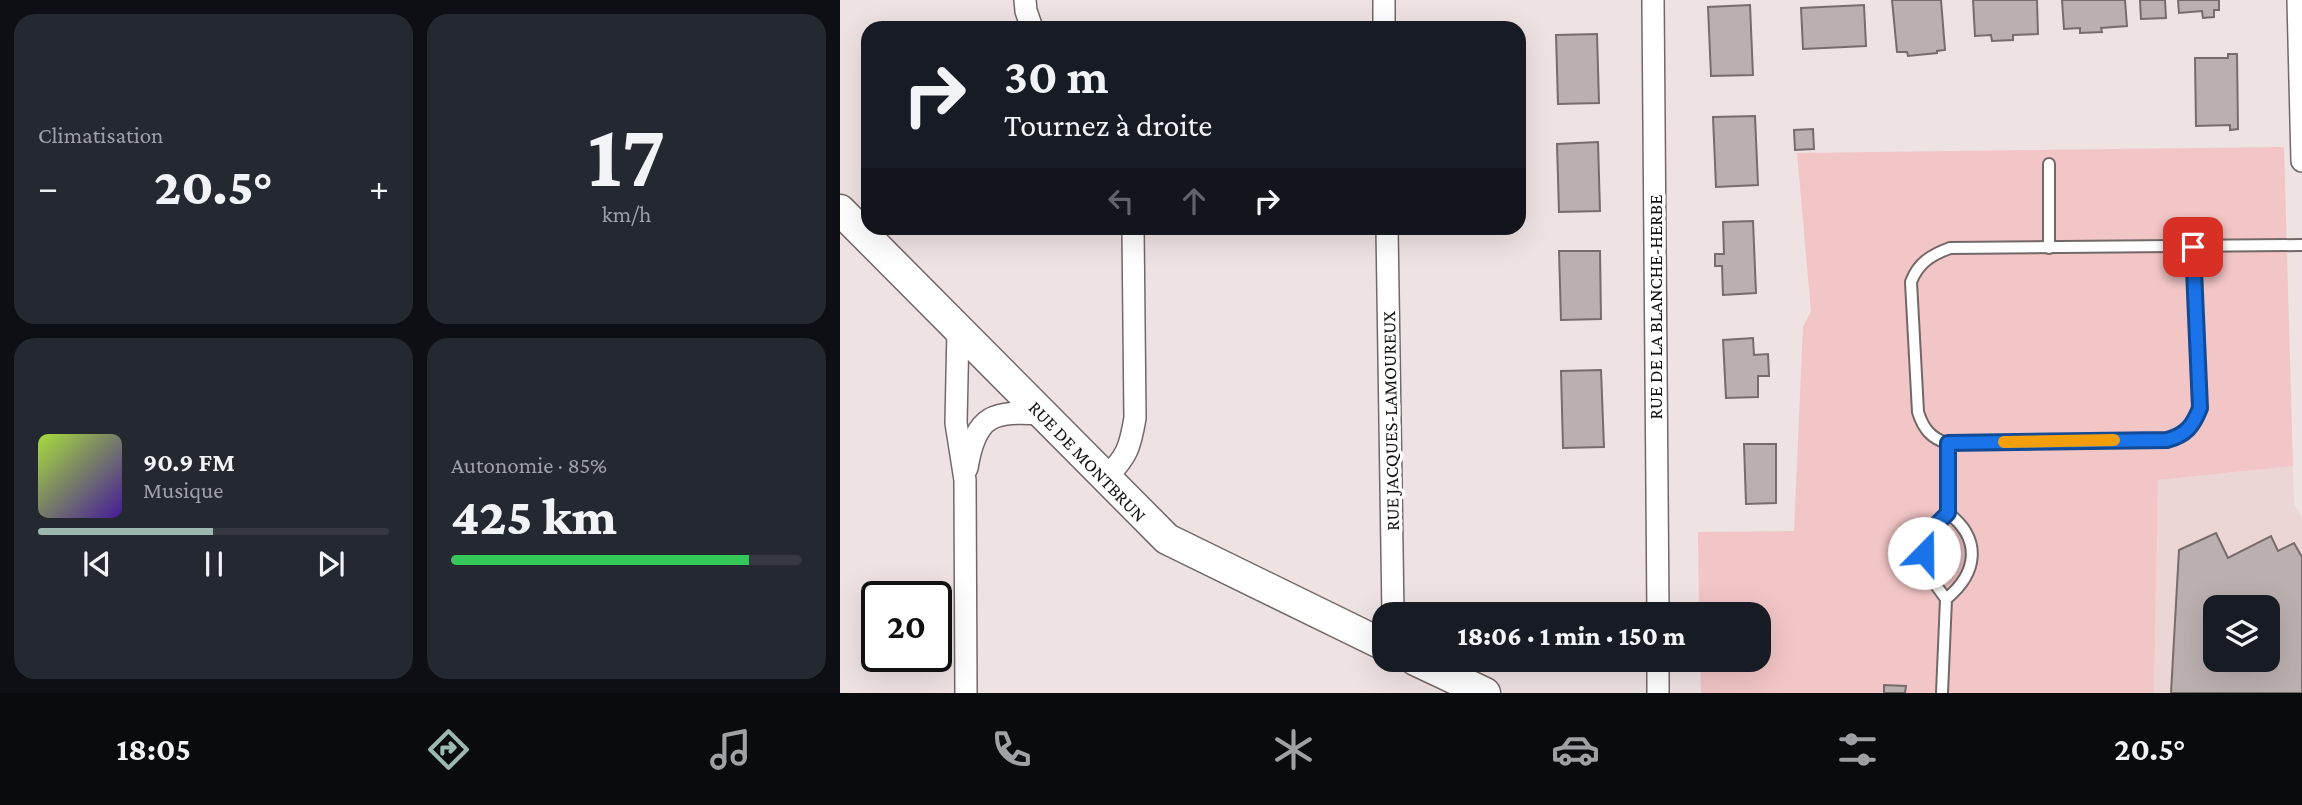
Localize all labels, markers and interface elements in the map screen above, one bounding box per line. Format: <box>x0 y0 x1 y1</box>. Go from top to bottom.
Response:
icon: right <box>889 49 980 140</box>
text: 30 m <box>1004 49 1109 104</box>
text: 17 <box>587 104 666 206</box>
text: Tournez à droite <box>1004 107 1212 143</box>
text: Climatisation <box>38 122 163 148</box>
text: 20.5° <box>154 157 273 215</box>
text: − <box>38 166 58 208</box>
text: + <box>369 166 389 208</box>
icon: left <box>1102 182 1140 220</box>
icon: ahead <box>1175 182 1213 220</box>
icon: right <box>1248 182 1286 220</box>
street label: RUE DE LA BLANCHE-HERBE <box>1645 195 1666 419</box>
text: km/h <box>602 201 651 227</box>
pin <box>2163 217 2223 277</box>
icon: arrive <box>2174 228 2212 266</box>
street label: RUE JACQUES-LAMOUREUX <box>1378 311 1403 531</box>
street label: RUE DE MONTBRUN <box>1025 397 1151 526</box>
text: 90.9 FM <box>143 448 235 477</box>
text: Autonomie · 85% <box>451 452 607 478</box>
text: Musique <box>143 477 223 503</box>
text: 425 km <box>451 487 617 545</box>
position arrow <box>1887 516 1961 590</box>
icon: previous <box>78 545 116 583</box>
icon: pause <box>195 545 233 583</box>
icon: next <box>312 545 350 583</box>
speed limit sign: 20 <box>861 581 952 672</box>
map controls <box>2203 595 2280 672</box>
button: layers <box>2203 595 2280 672</box>
text: 18:06 · 1 min · 150 m <box>1458 622 1685 651</box>
icon: directions <box>424 725 473 774</box>
icon: music <box>706 725 755 774</box>
icon: phone <box>987 725 1036 774</box>
icon: climate <box>1269 725 1318 774</box>
icon: car <box>1551 725 1600 774</box>
icon: filters <box>1833 725 1882 774</box>
text: 18:05 <box>116 731 191 767</box>
text: 20.5° <box>2114 731 2186 767</box>

